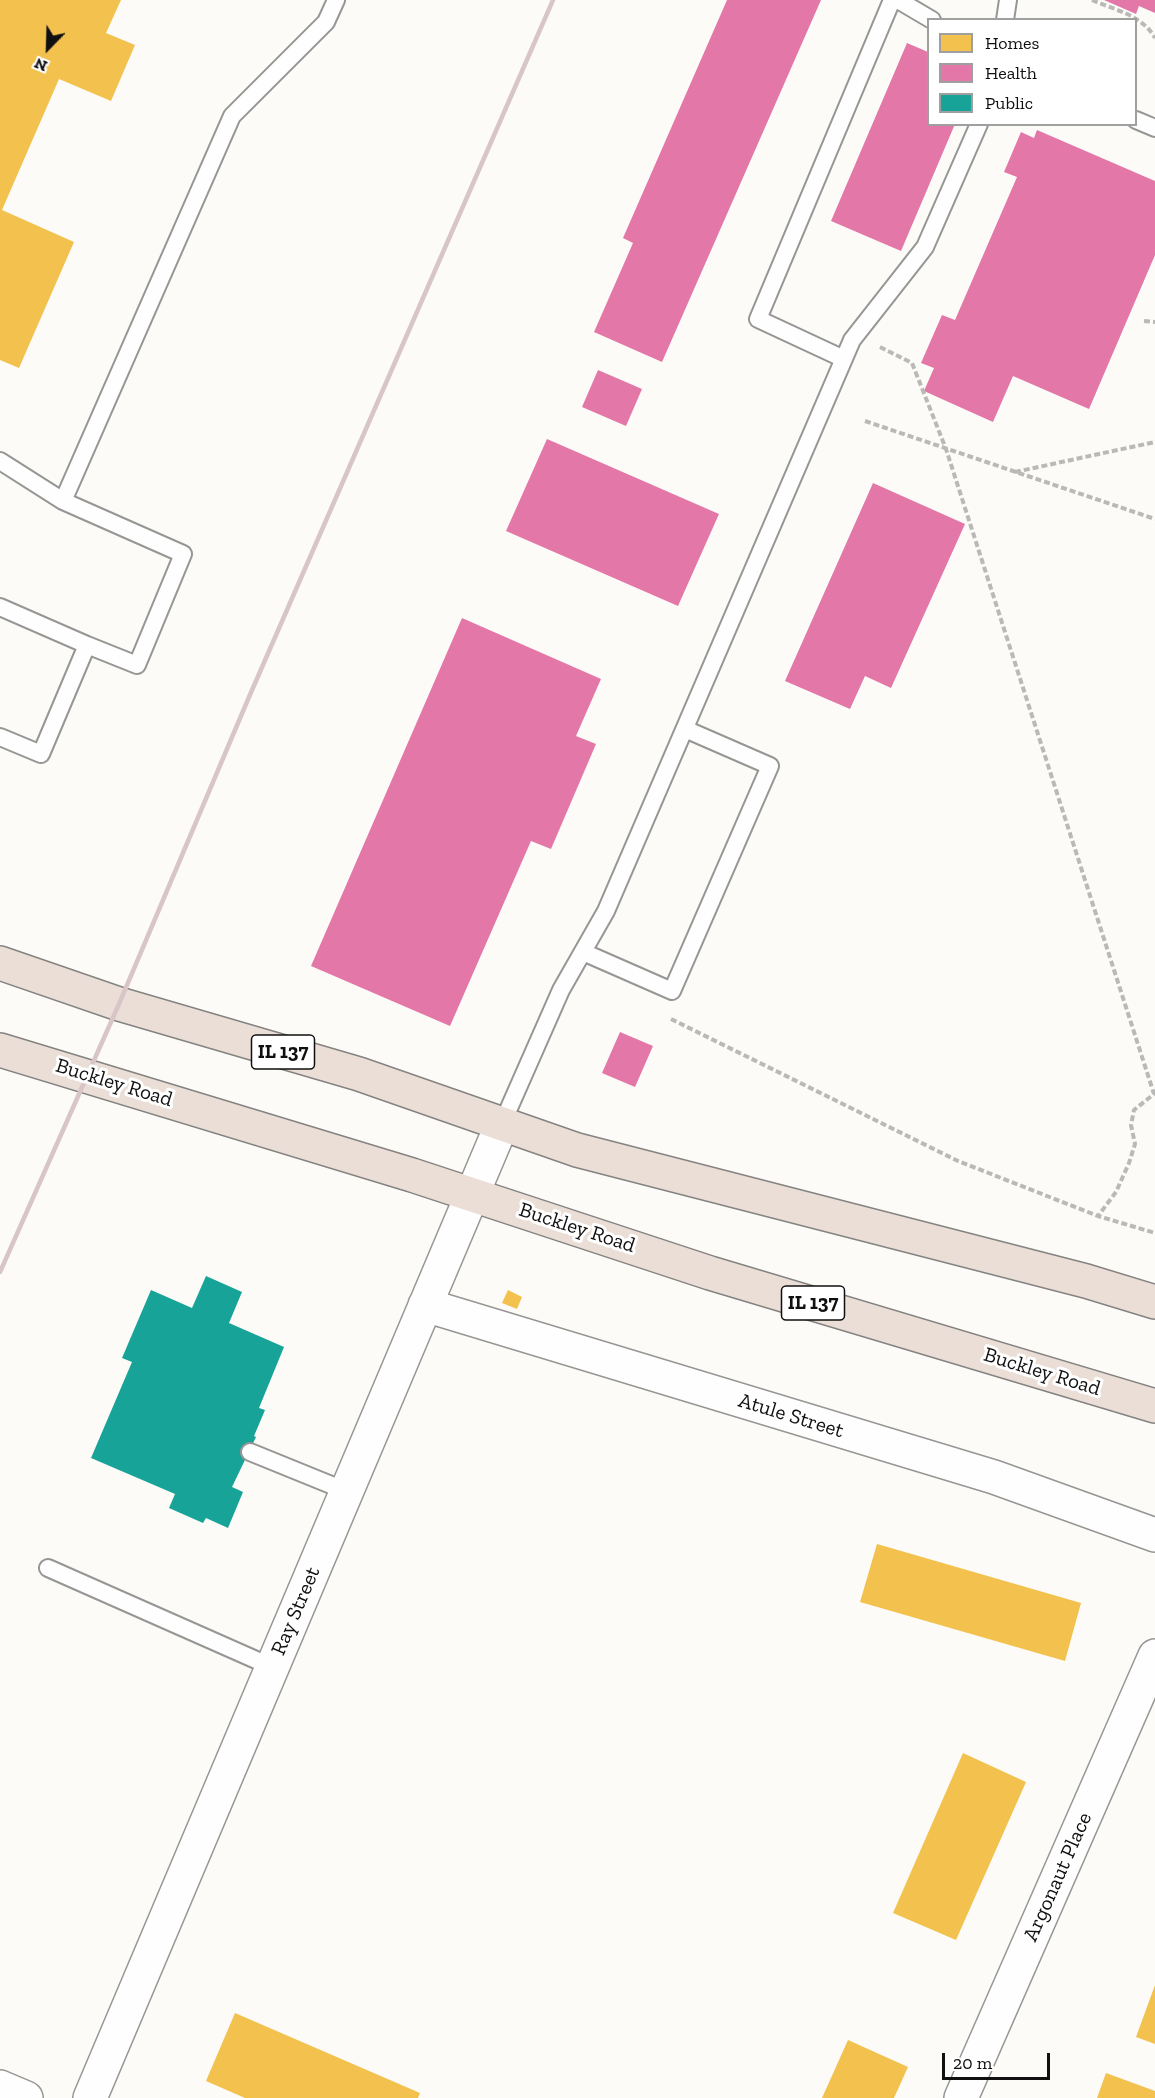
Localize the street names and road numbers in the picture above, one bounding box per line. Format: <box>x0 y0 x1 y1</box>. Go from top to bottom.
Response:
road number: IL 137 <box>252 1035 314 1069</box>
street label: Buckley Road <box>53 1053 175 1113</box>
street label: Buckley Road <box>516 1197 638 1259</box>
road number: IL 137 <box>782 1286 844 1320</box>
street label: Buckley Road <box>981 1342 1103 1402</box>
street label: Atule Street <box>735 1388 847 1444</box>
street label: Ray Street <box>266 1563 326 1659</box>
street label: Argonaut Place <box>1018 1809 1098 1945</box>

